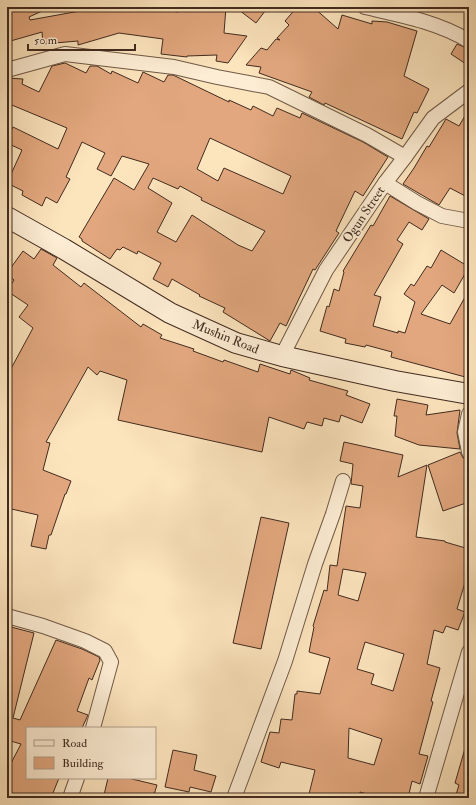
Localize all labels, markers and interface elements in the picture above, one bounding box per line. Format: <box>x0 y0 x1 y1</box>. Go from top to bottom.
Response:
scale bar <box>28 26 135 52</box>
text: 50 m <box>34 33 58 48</box>
street label: Ogun Street <box>339 183 389 246</box>
street label: Mushin Road <box>190 316 262 358</box>
legend <box>26 727 156 779</box>
text: Road <box>62 736 87 751</box>
text: Building <box>62 756 105 771</box>

